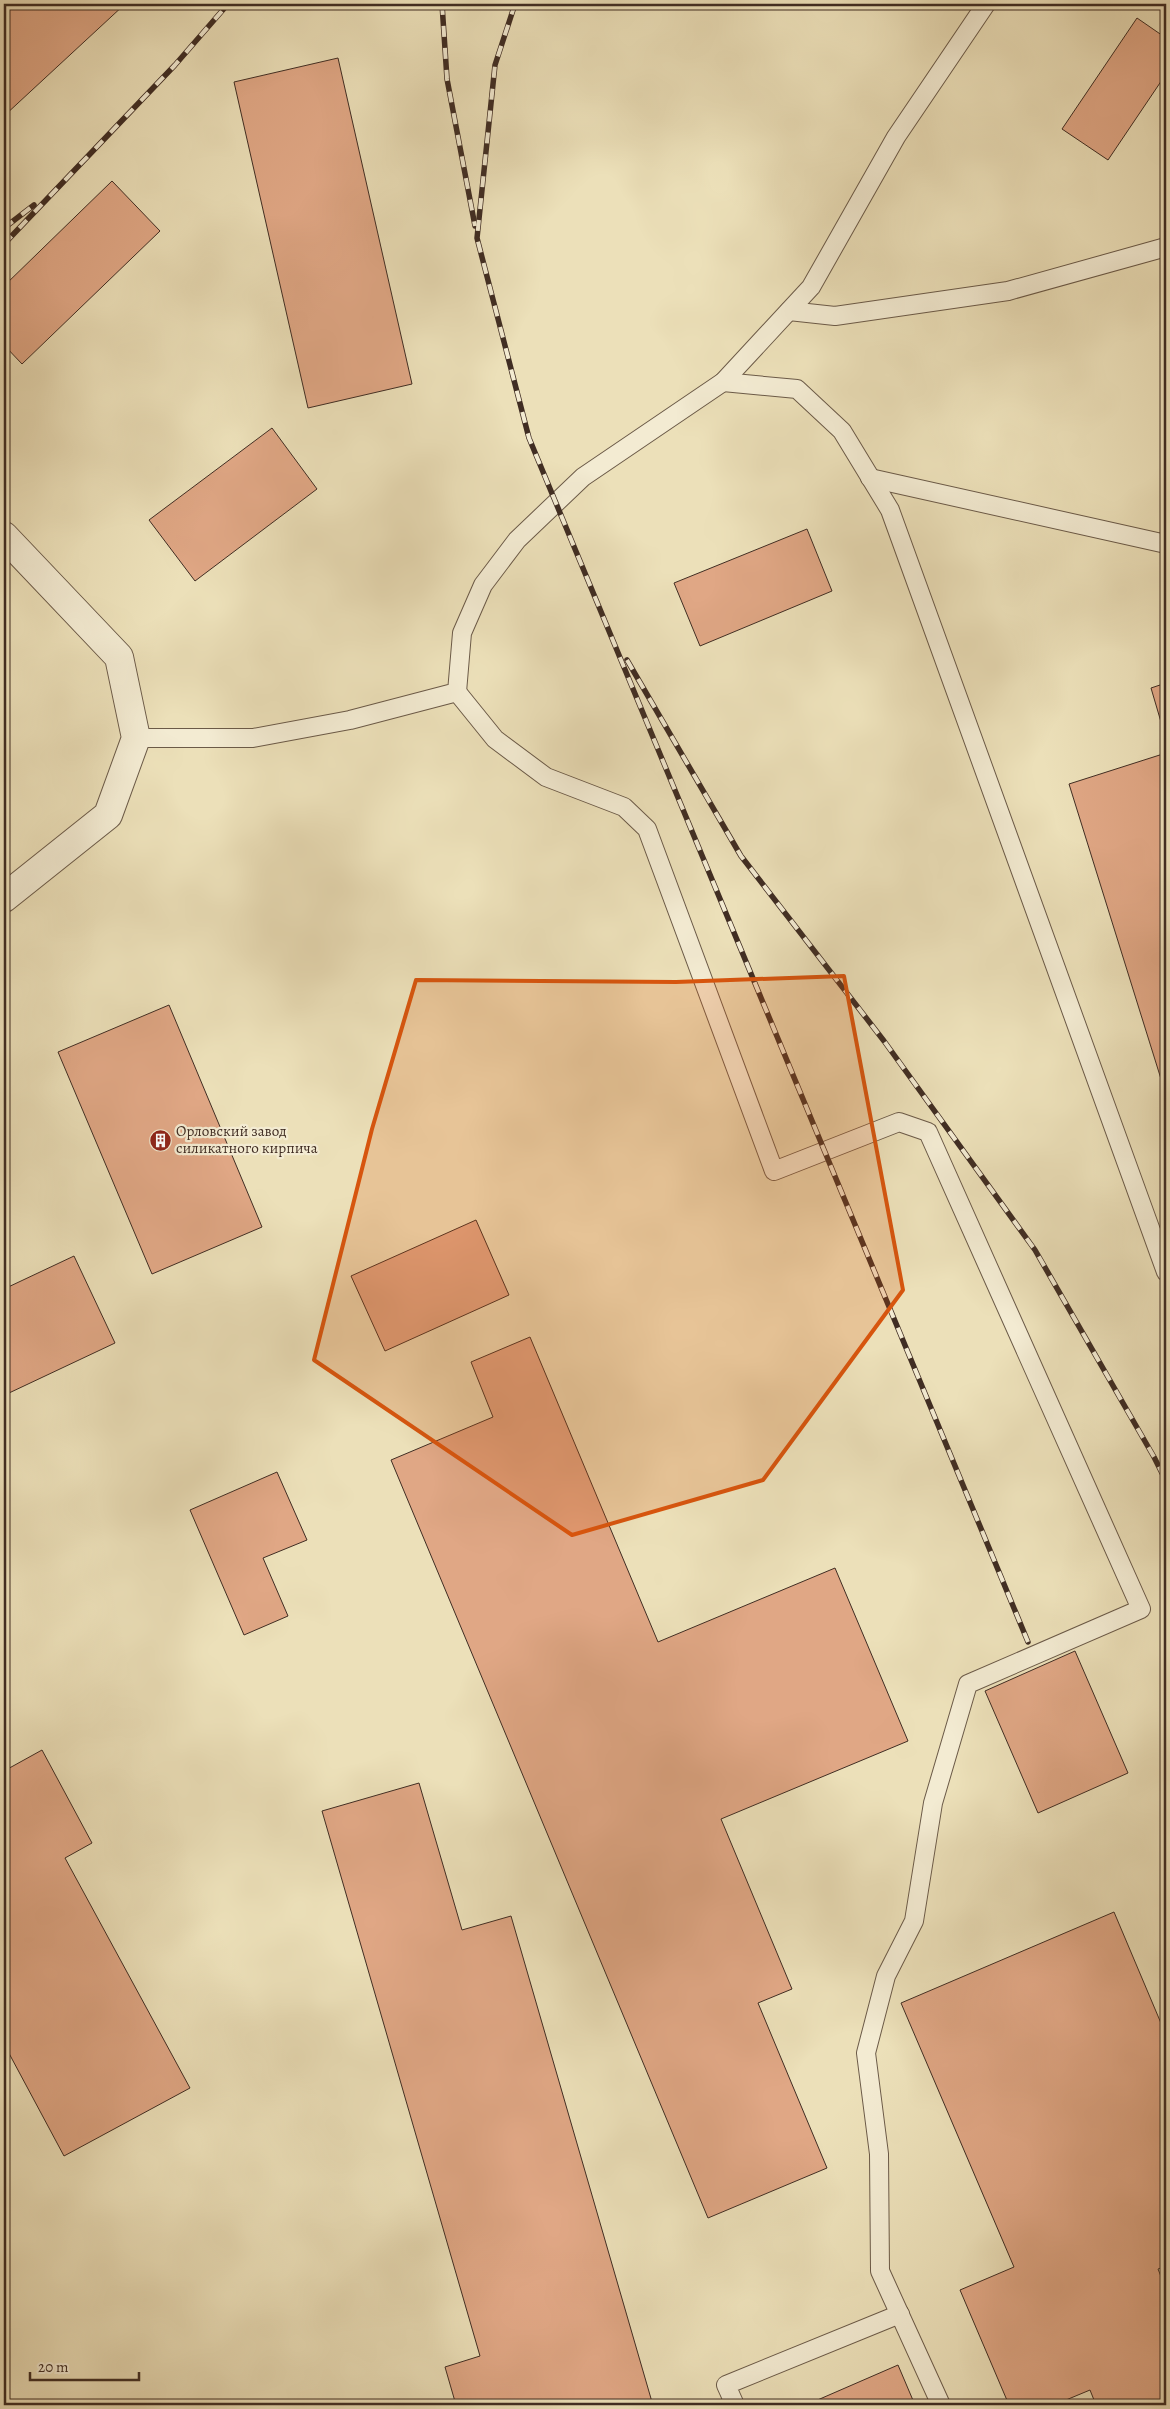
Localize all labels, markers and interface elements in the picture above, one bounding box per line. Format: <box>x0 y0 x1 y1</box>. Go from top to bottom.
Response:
place label: Орловский завод силикатного кирпича <box>176 1121 318 1158</box>
building icon: Орловский завод силикатного кирпича <box>148 1128 172 1152</box>
scale bar <box>30 2349 139 2381</box>
text: 20 m <box>38 2357 69 2377</box>

